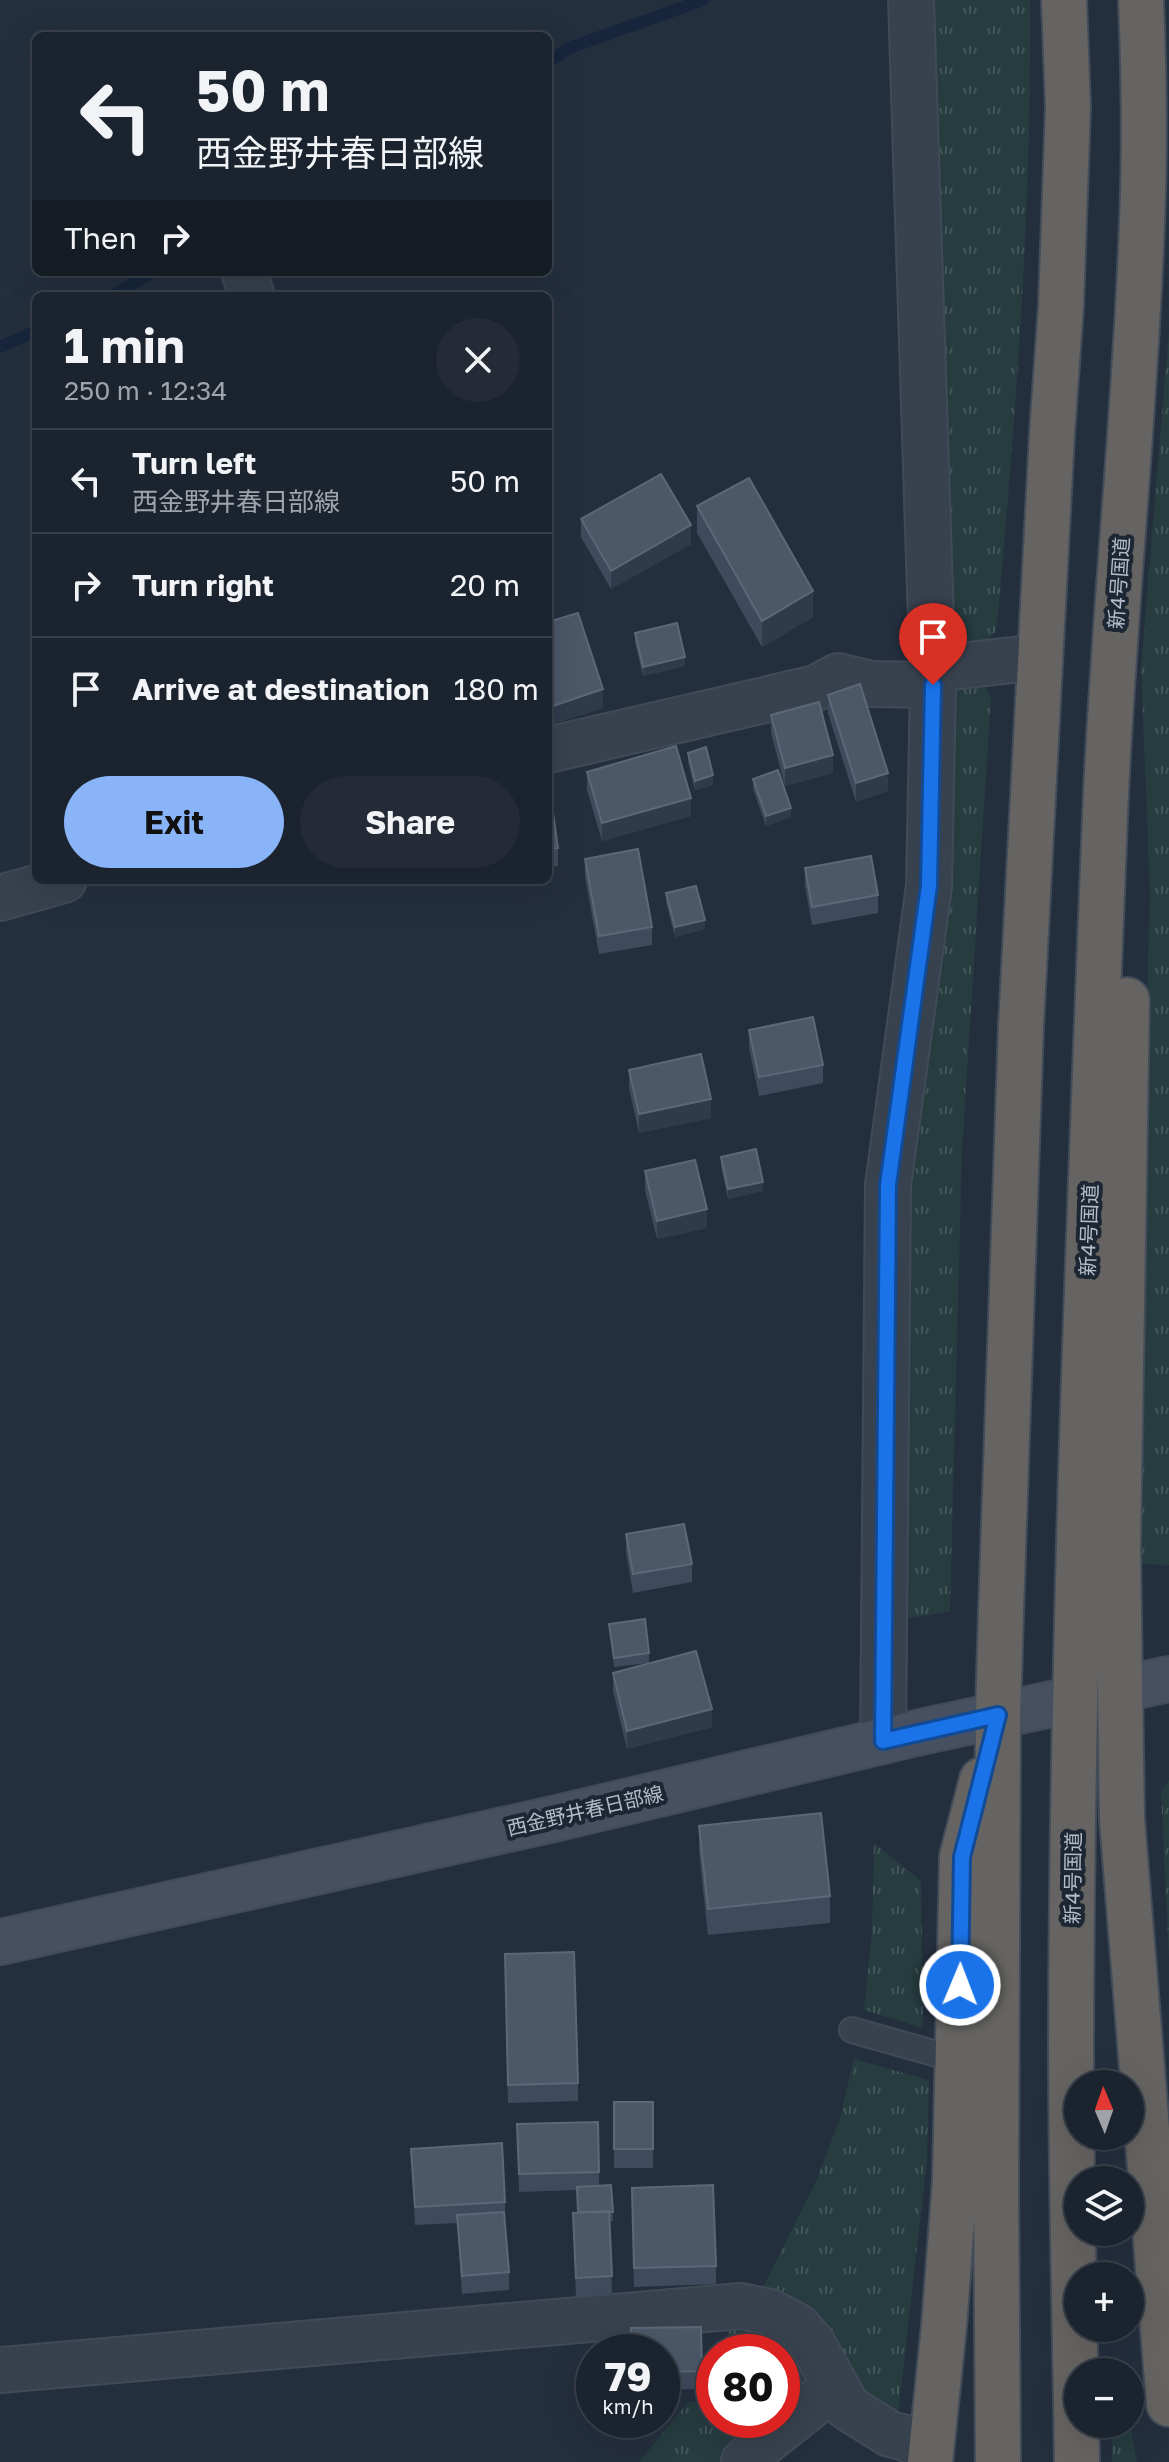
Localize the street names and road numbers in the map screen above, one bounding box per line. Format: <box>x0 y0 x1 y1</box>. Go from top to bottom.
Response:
street label: 新4号国道 <box>1103 536 1133 630</box>
street label: 新4号国道 <box>1074 1183 1102 1276</box>
street label: 西金野井春日部線 <box>504 1780 665 1840</box>
street label: 新4号国道 <box>1059 1832 1085 1924</box>

